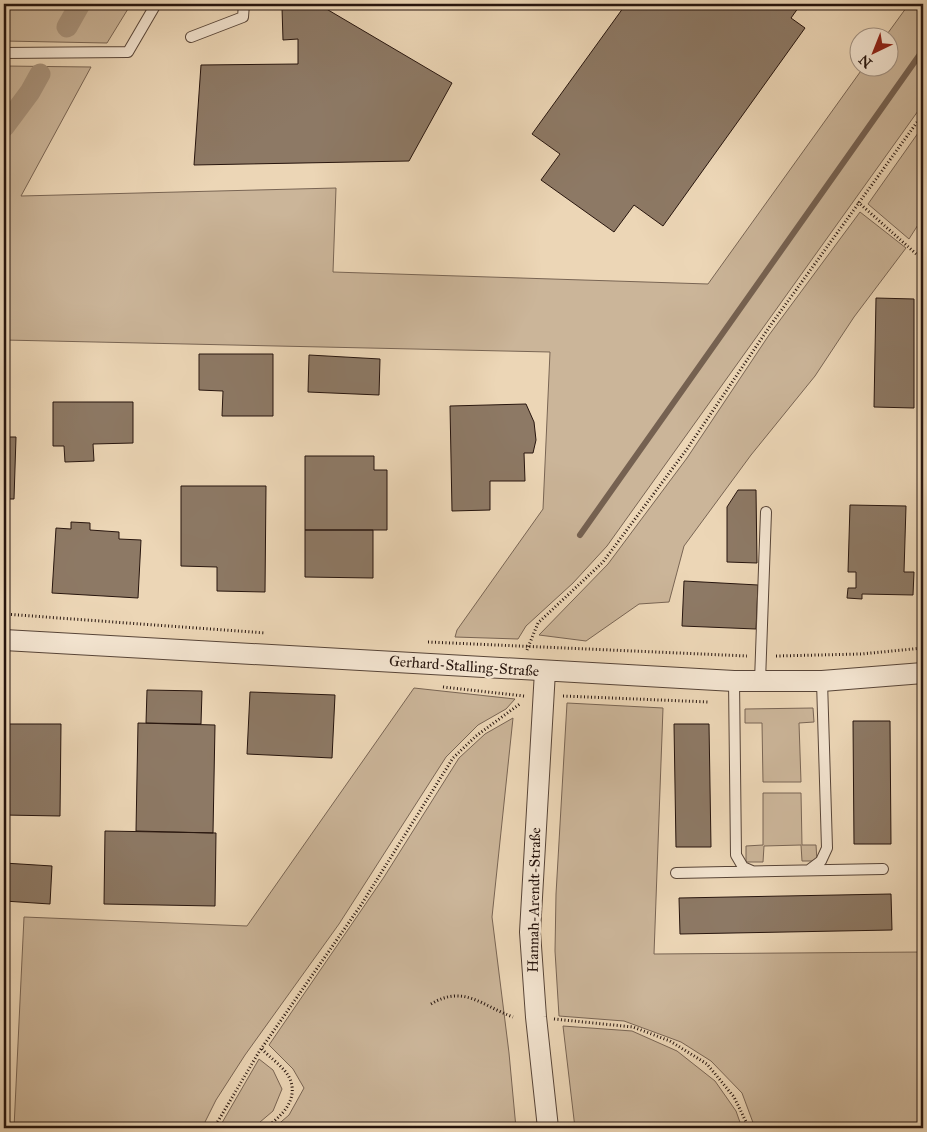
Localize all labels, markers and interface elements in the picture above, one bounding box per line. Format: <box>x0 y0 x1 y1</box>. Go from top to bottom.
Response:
north arrow <box>850 28 900 78</box>
text: N <box>855 51 876 71</box>
street label: Gerhard-Stalling-Straße <box>388 652 540 680</box>
street label: Hannah-Arendt-Straße <box>524 827 544 973</box>

